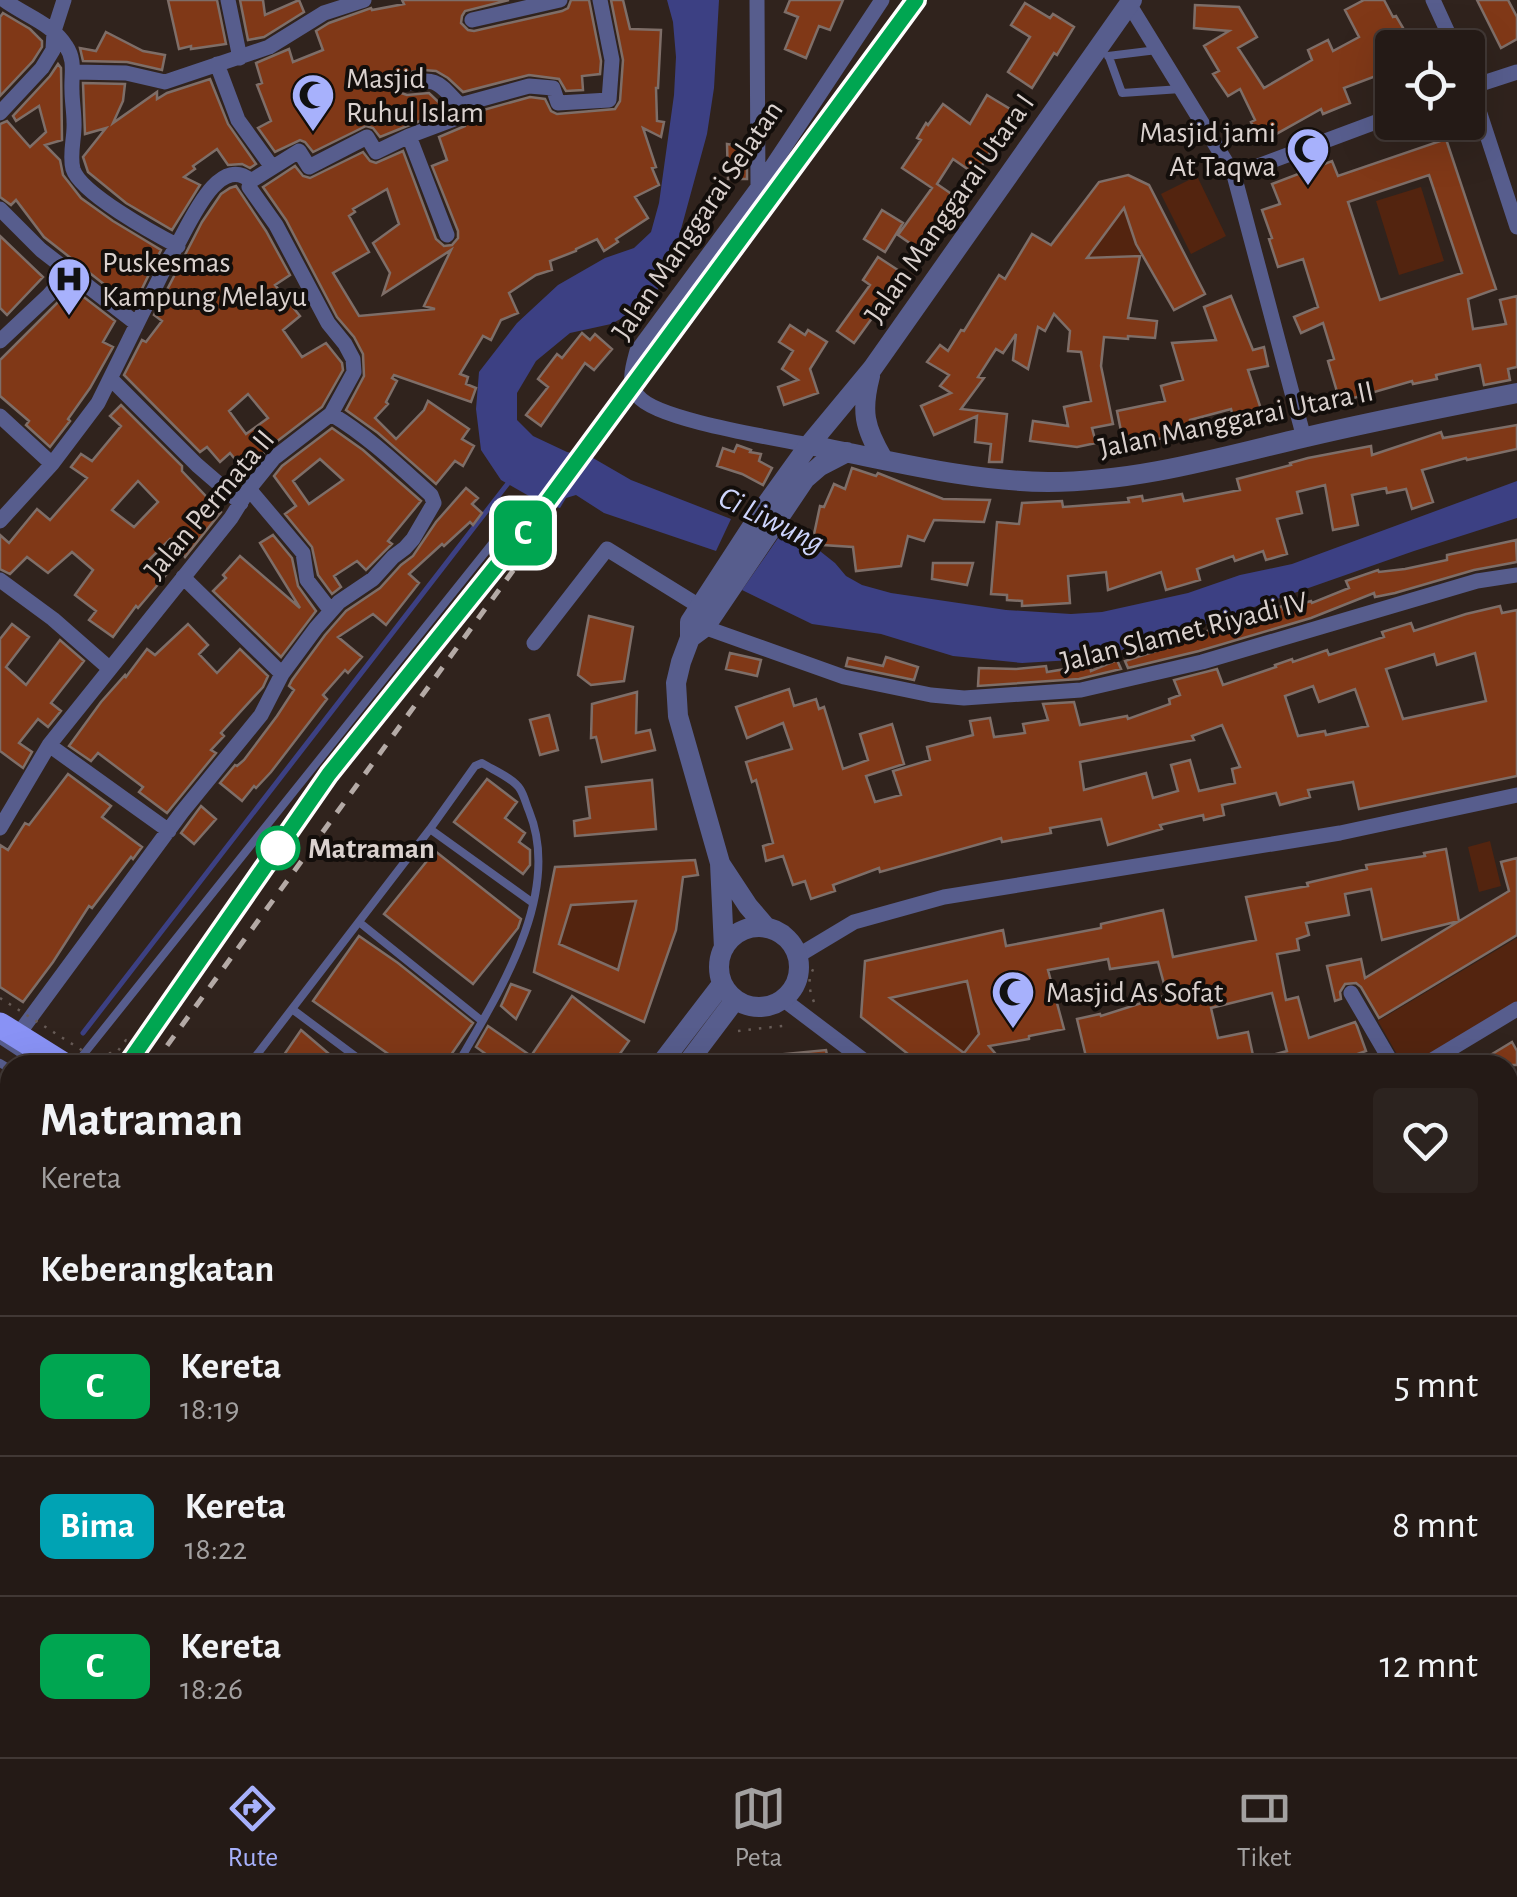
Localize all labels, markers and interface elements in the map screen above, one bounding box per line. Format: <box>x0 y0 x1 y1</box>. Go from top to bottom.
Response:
map controls <box>1375 30 1485 140</box>
button: locate <box>1375 30 1485 140</box>
place label: Masjid Ruhul Islam <box>346 64 484 128</box>
mosque icon: Masjid Ruhul Islam <box>290 72 336 133</box>
street label: Jalan Manggarai Utara I <box>859 88 1040 329</box>
street label: Jalan Manggarai Selatan <box>607 95 789 346</box>
place label: Masjid jami At Taqwa <box>1139 118 1276 182</box>
mosque icon: Masjid jami At Taqwa <box>1285 126 1331 187</box>
place label: Puskesmas Kampung Melayu <box>102 248 307 312</box>
hospital icon: Puskesmas Kampung Melayu <box>46 256 92 317</box>
street label: Jalan Manggarai Utara II <box>1096 376 1376 464</box>
street label: Jalan Permata II <box>139 424 280 585</box>
water label: Ci Liwung <box>714 481 830 559</box>
line badge: C <box>490 500 556 566</box>
text: C <box>514 516 532 551</box>
street label: Jalan Slamet Riyadi IV <box>1058 587 1311 677</box>
marker: Matraman <box>257 827 299 869</box>
place label: Matraman <box>308 834 435 864</box>
mosque icon: Masjid As Sofat <box>990 969 1036 1030</box>
place label: Masjid As Sofat <box>1046 978 1224 1008</box>
button: heart <box>1373 1088 1478 1193</box>
text: Matraman <box>40 1097 243 1145</box>
text: Kereta <box>40 1162 122 1194</box>
text: Keberangkatan <box>40 1251 274 1289</box>
text: Kereta <box>180 1348 282 1386</box>
text: 5 mnt <box>1394 1367 1478 1405</box>
text: C <box>86 1369 104 1404</box>
text: 18:19 <box>180 1393 240 1425</box>
text: Kereta <box>184 1488 286 1526</box>
text: 8 mnt <box>1392 1507 1478 1545</box>
text: Bima <box>60 1509 134 1544</box>
text: 18:22 <box>184 1533 247 1565</box>
text: Kereta <box>180 1628 282 1666</box>
text: 12 mnt <box>1380 1647 1478 1685</box>
text: C <box>86 1649 104 1684</box>
text: 18:26 <box>180 1673 243 1705</box>
tab: Rute <box>225 1781 280 1875</box>
tab: Peta <box>731 1781 786 1875</box>
tab: Tiket <box>1237 1781 1292 1875</box>

